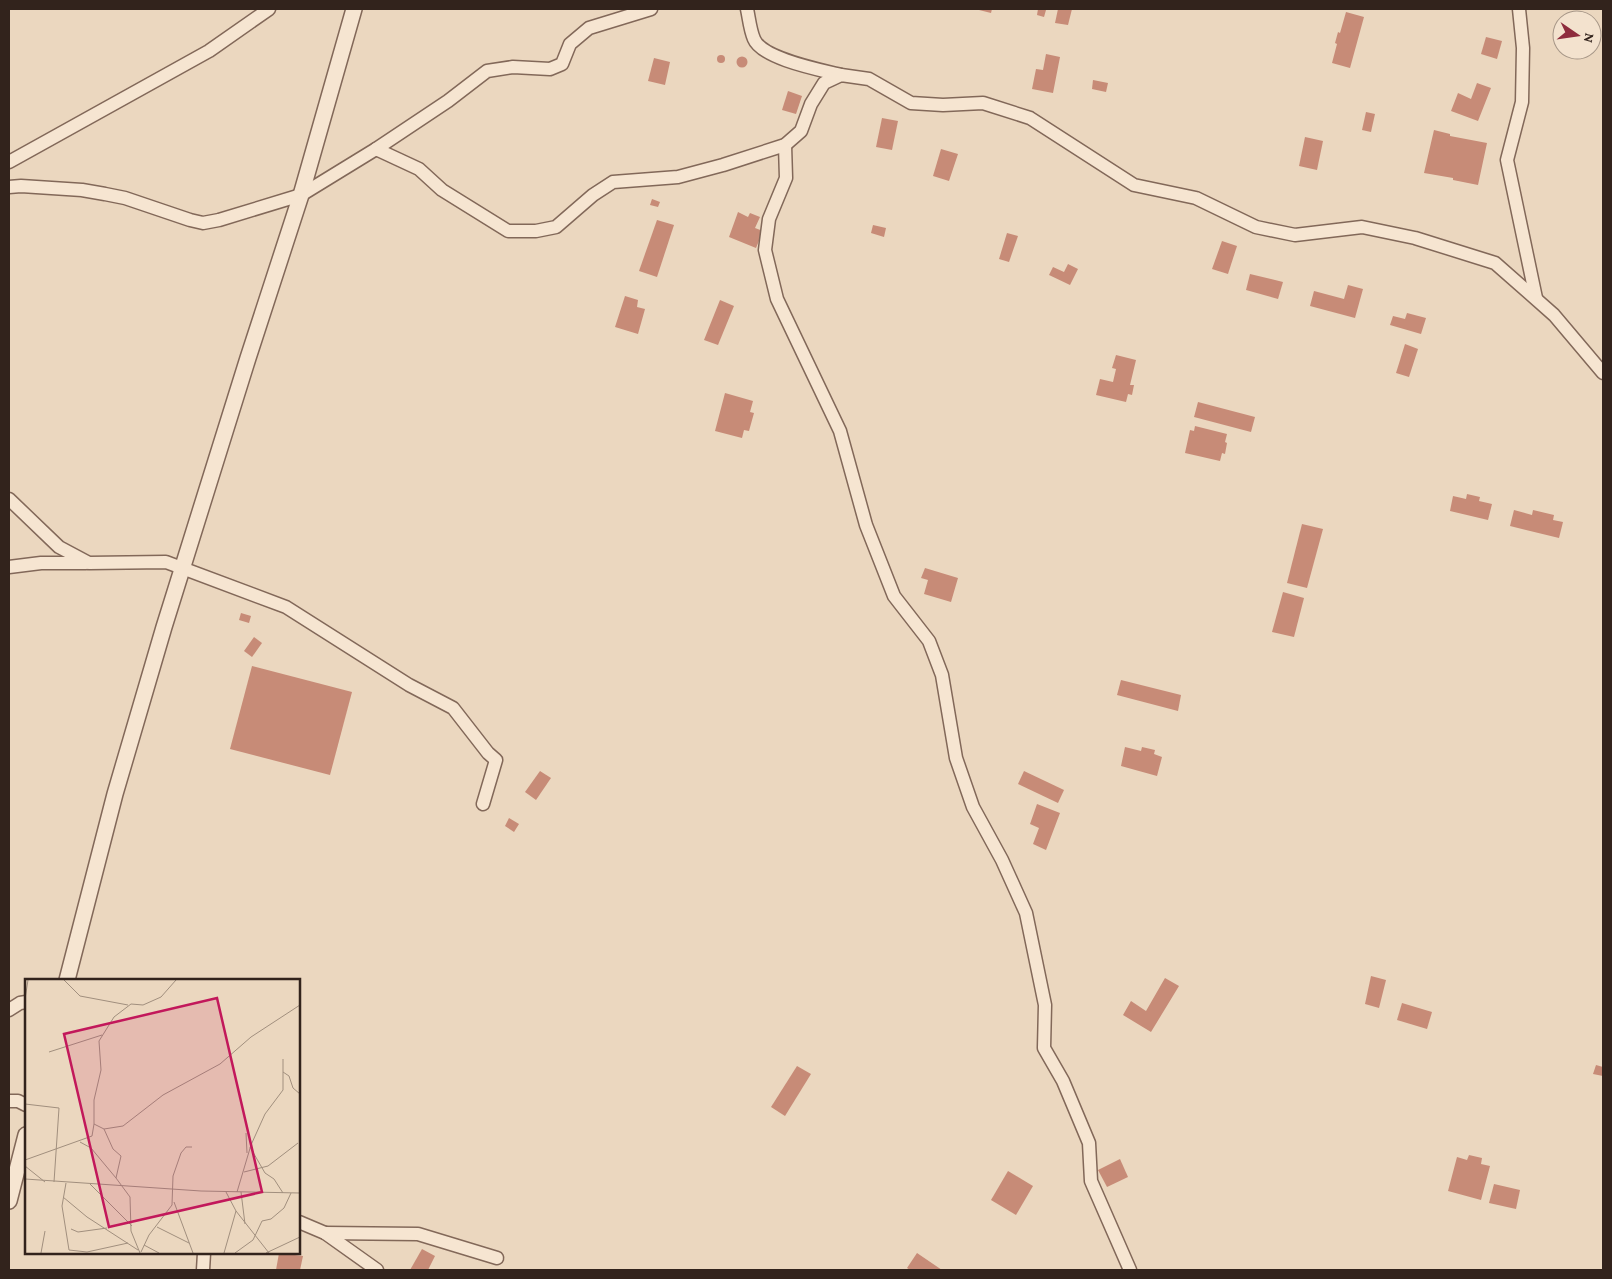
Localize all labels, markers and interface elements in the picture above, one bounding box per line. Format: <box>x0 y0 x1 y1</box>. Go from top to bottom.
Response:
north arrow <box>1552 10 1602 60</box>
text: N <box>1581 31 1599 45</box>
inset map <box>25 979 300 1254</box>

